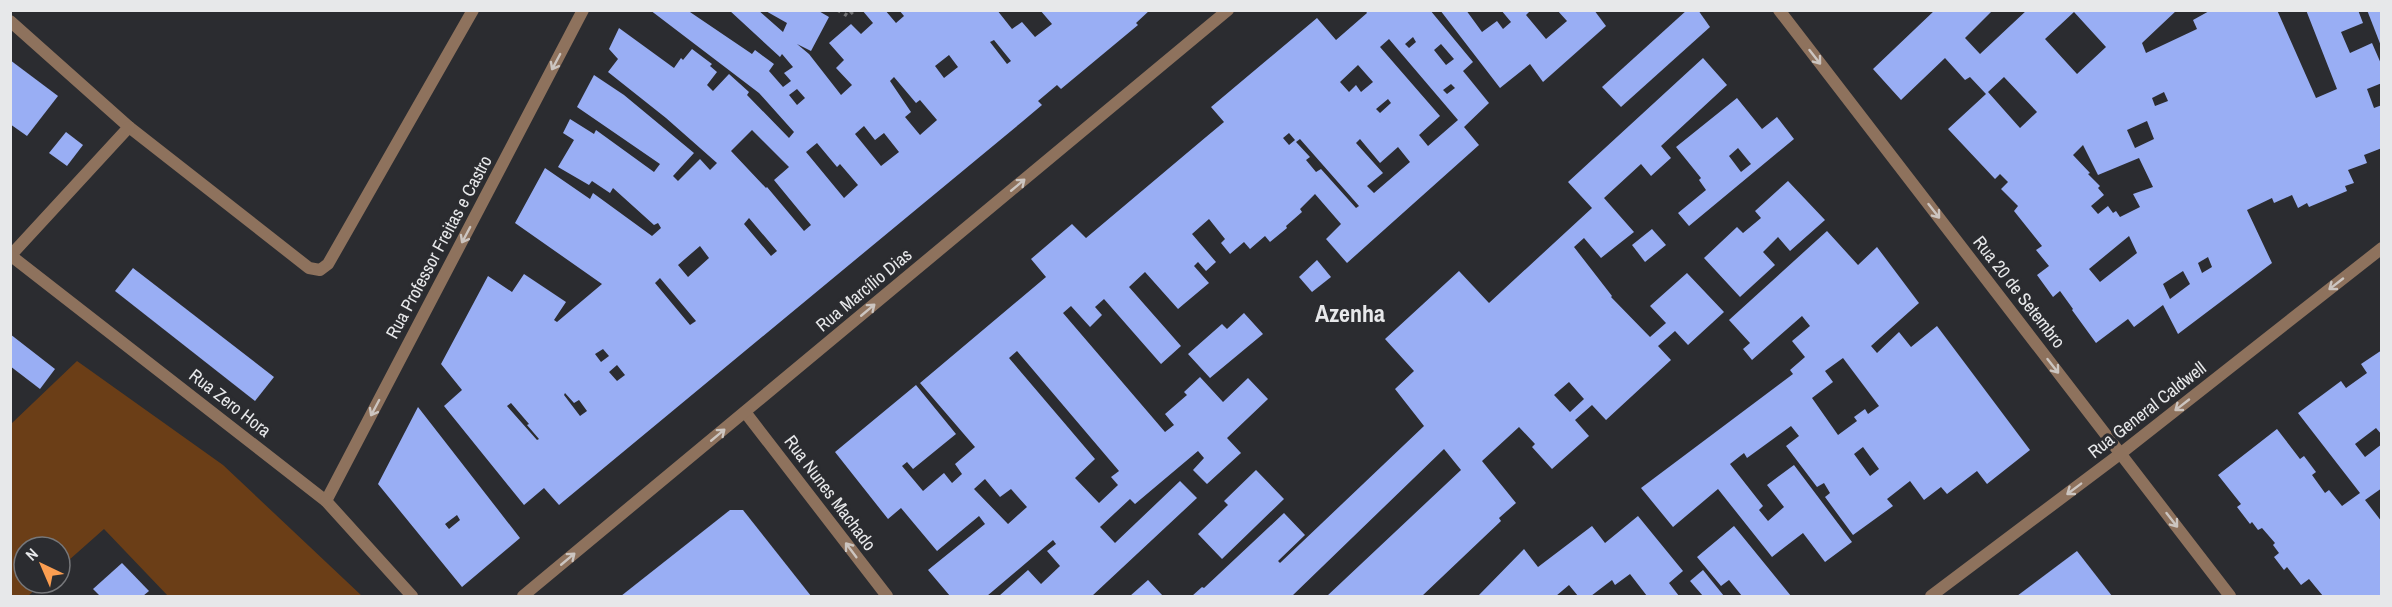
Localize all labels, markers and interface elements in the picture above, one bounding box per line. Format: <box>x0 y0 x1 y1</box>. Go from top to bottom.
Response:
one-way arrow <box>1808 49 1821 65</box>
one-way arrow <box>550 53 561 71</box>
street label: Rua Professor Freitas e Castro <box>380 151 498 343</box>
one-way arrow <box>1010 179 1026 192</box>
one-way arrow <box>1927 203 1940 219</box>
one-way arrow <box>460 226 472 243</box>
street label: Rua 20 de Setembro <box>1968 230 2071 353</box>
street label: Rua Marcílio Dias <box>810 242 917 337</box>
one-way arrow <box>2328 278 2344 291</box>
district label: Azenha <box>1315 297 1385 329</box>
one-way arrow <box>860 303 875 317</box>
street label: Rua General Caldwell <box>2082 356 2211 464</box>
one-way arrow <box>2046 357 2059 373</box>
street label: Rua Zero Hora <box>184 363 276 443</box>
one-way arrow <box>369 398 380 416</box>
one-way arrow <box>2175 398 2191 411</box>
one-way arrow <box>710 428 726 441</box>
street label: Rua Nunes Machado <box>779 430 882 556</box>
one-way arrow <box>2066 483 2082 495</box>
one-way arrow <box>2165 512 2178 528</box>
north arrow <box>12 535 72 595</box>
one-way arrow <box>845 542 858 558</box>
text: N <box>21 543 43 565</box>
one-way arrow <box>559 553 575 566</box>

